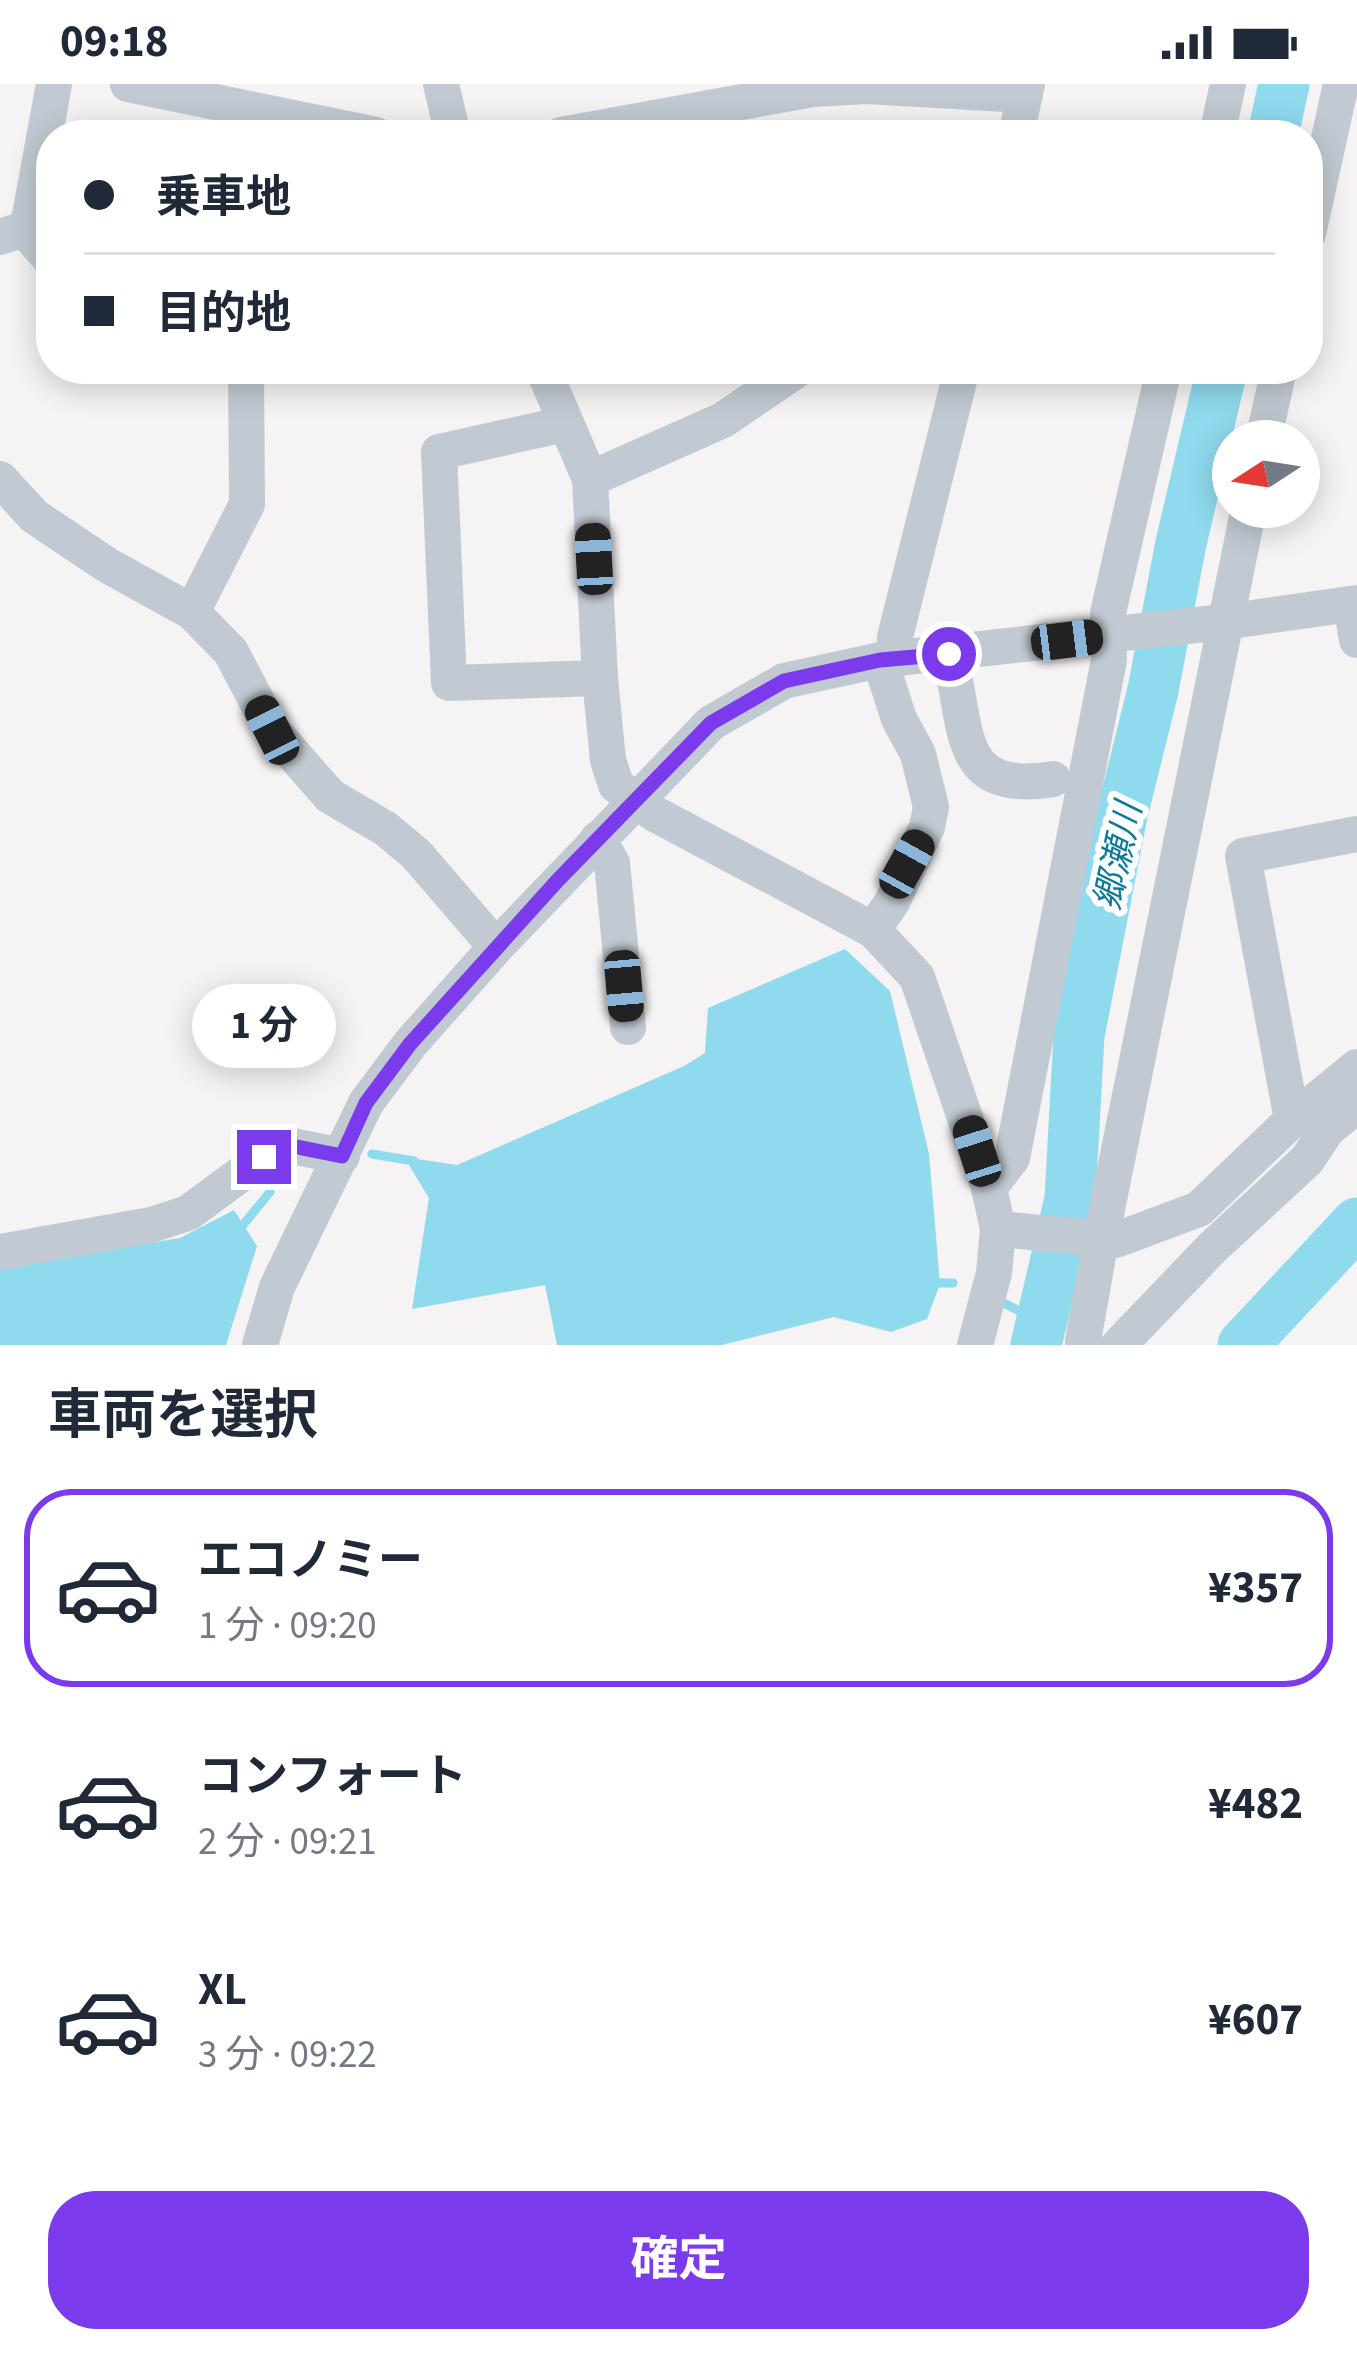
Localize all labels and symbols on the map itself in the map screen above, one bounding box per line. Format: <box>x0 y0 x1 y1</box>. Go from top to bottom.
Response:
north arrow <box>1212 420 1320 528</box>
car <box>574 522 614 596</box>
car <box>1029 618 1105 662</box>
route start <box>922 627 976 681</box>
car <box>240 690 304 770</box>
water label: 郷瀬川 <box>1082 794 1155 914</box>
car <box>874 824 940 904</box>
car <box>603 949 645 1023</box>
callout: 1 分 <box>192 983 336 1067</box>
car <box>949 1111 1005 1191</box>
route end <box>237 1130 291 1184</box>

